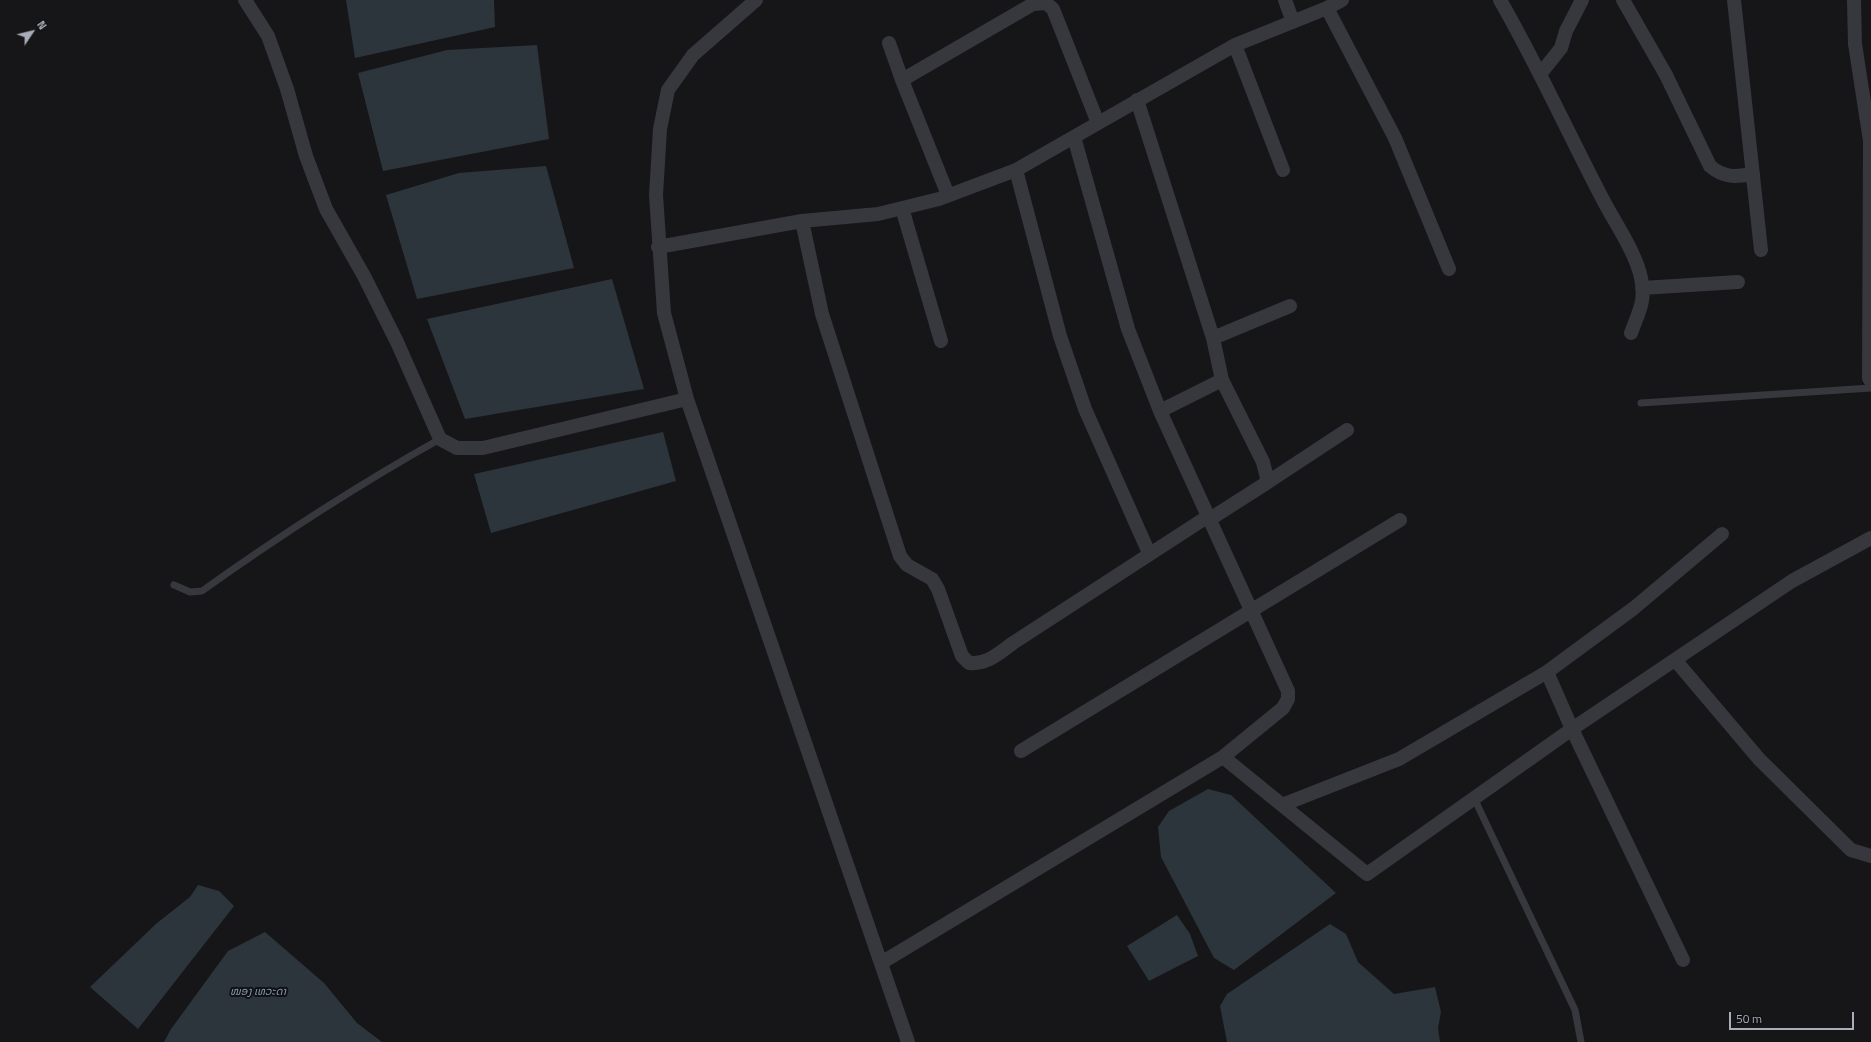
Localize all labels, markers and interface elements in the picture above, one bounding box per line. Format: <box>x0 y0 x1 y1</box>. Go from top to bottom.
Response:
north arrow <box>12 12 52 52</box>
text: N <box>33 17 51 33</box>
water label: ໜອງ ເທວະດາ <box>230 985 286 999</box>
scale bar <box>1731 1004 1856 1030</box>
text: 50 m <box>1736 1009 1762 1028</box>

